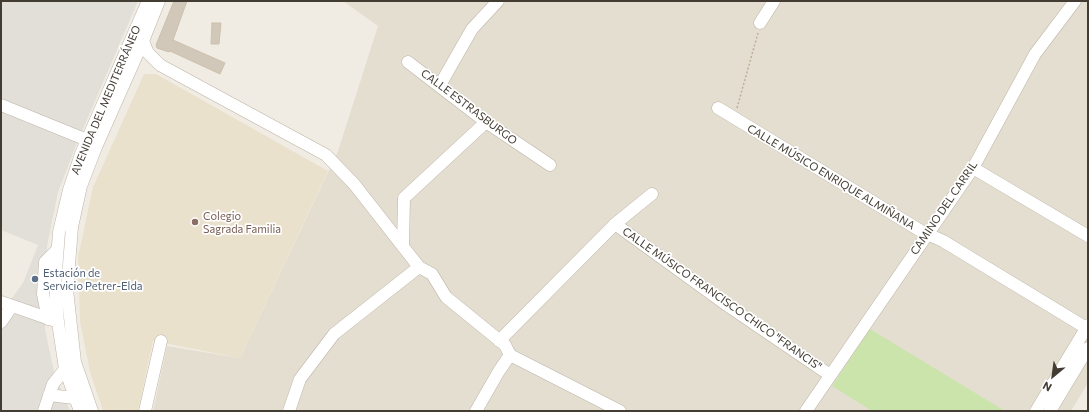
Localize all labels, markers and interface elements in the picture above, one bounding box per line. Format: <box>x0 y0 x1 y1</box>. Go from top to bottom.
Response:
street label: AVENIDA DEL MEDITERRÁNEO <box>69 23 143 177</box>
street label: CALLE ESTRASBURGO <box>418 67 520 147</box>
street label: CALLE MÚSICO ENRIQUE ALMIÑANA <box>745 122 917 232</box>
street label: CAMINO DEL CARRIL <box>908 159 980 257</box>
place label: Colegio Sagrada Familia <box>203 209 281 235</box>
marker: Colegio Sagrada Familia <box>190 217 200 227</box>
street label: CALLE MÚSICO FRANCISCO CHICO "FRANCIS" <box>620 225 824 373</box>
place label: Estación de Servicio Petrer-Elda <box>43 266 142 292</box>
marker: Estación de Servicio Petrer-Elda <box>30 274 40 284</box>
north arrow <box>1033 356 1073 396</box>
text: N <box>1040 379 1054 395</box>

